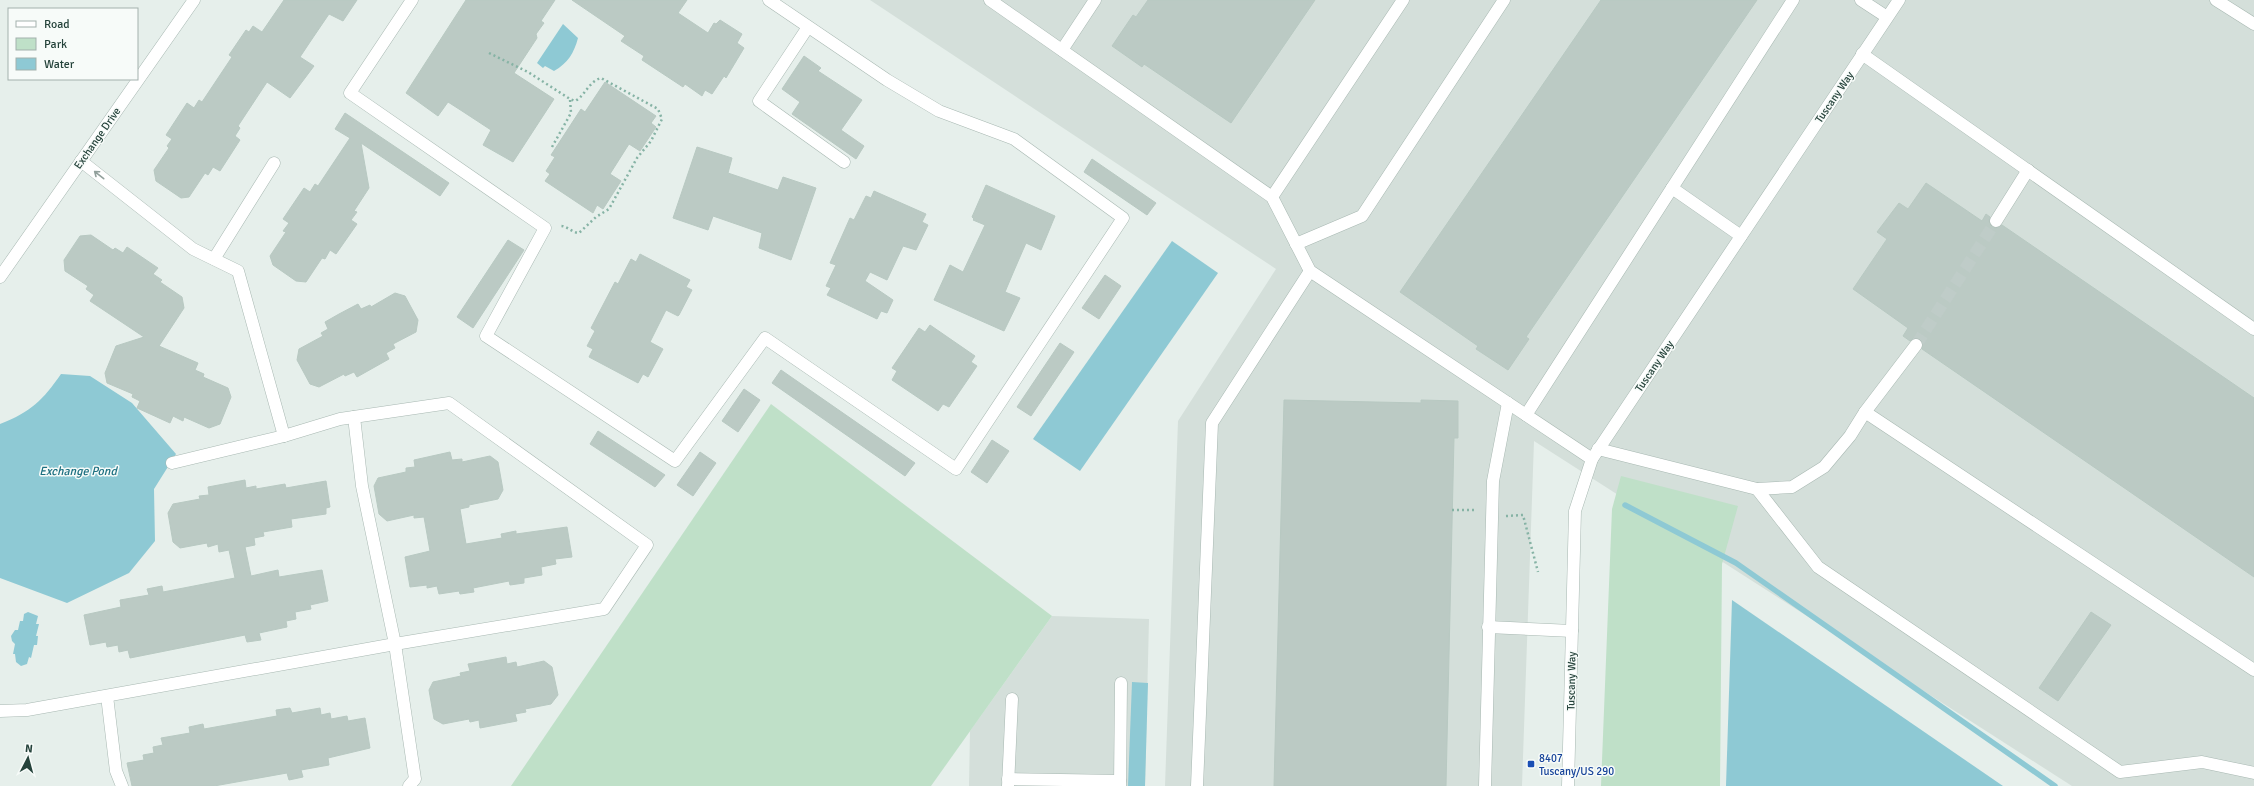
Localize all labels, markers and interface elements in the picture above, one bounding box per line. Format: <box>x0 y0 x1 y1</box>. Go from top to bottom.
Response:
legend <box>8 8 138 80</box>
text: Road <box>44 17 70 32</box>
text: Park <box>44 37 67 52</box>
text: Water <box>44 57 75 72</box>
street label: Tuscany Way <box>1813 68 1857 125</box>
street label: Exchange Drive <box>71 105 123 172</box>
one-way arrow <box>93 171 104 179</box>
street label: Tuscany Way <box>1633 337 1677 394</box>
water label: Exchange Pond <box>39 464 118 479</box>
street label: Tuscany Way <box>1564 651 1579 711</box>
north arrow <box>8 738 48 778</box>
text: N <box>25 742 33 755</box>
place label: 8407 Tuscany/US 290 <box>1539 752 1614 778</box>
marker: 8407 Tuscany/US 290 <box>1526 759 1536 769</box>

